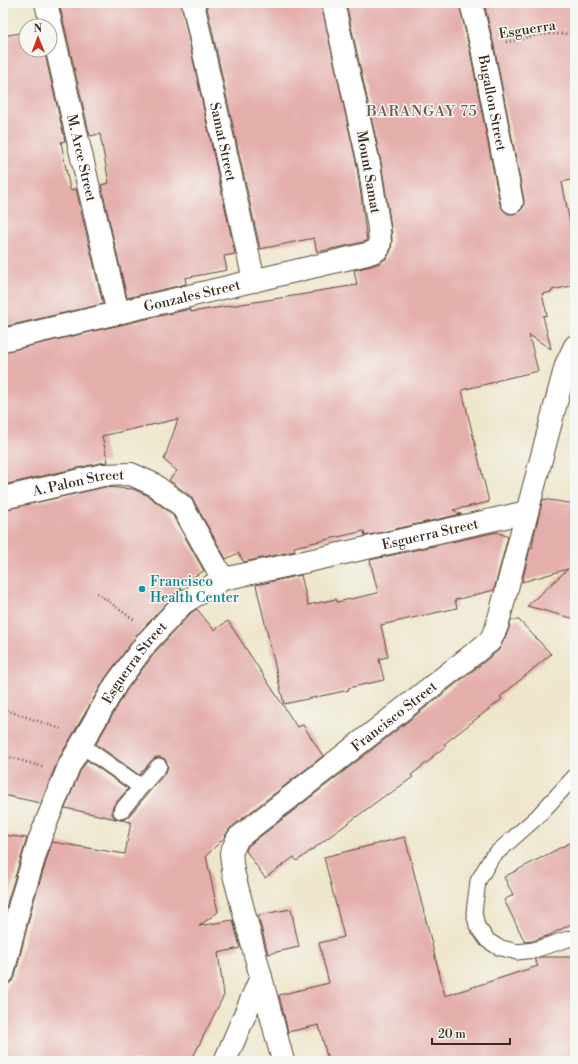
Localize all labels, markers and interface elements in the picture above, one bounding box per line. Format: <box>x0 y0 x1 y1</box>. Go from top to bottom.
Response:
street label: Esguerra <box>497 16 558 43</box>
north arrow <box>18 18 58 58</box>
text: N <box>33 22 43 36</box>
street label: Bugallon Street <box>473 52 510 153</box>
street label: Samat Street <box>205 101 240 183</box>
district label: BARANGAY 75 <box>365 102 478 121</box>
street label: M. Arce Street <box>62 113 100 204</box>
street label: Mount Samat <box>352 129 384 215</box>
street label: Gonzales Street <box>142 276 242 316</box>
street label: A. Palon Street <box>30 466 124 501</box>
street label: Esguerra Street <box>380 515 480 554</box>
place label: Francisco Health Center <box>150 573 239 607</box>
marker: Francisco Health Center <box>137 584 147 594</box>
street label: Esguerra Street <box>98 618 171 708</box>
street label: Francisco Street <box>348 678 441 756</box>
scale bar <box>432 1020 510 1046</box>
text: 20 m <box>438 1027 466 1042</box>

